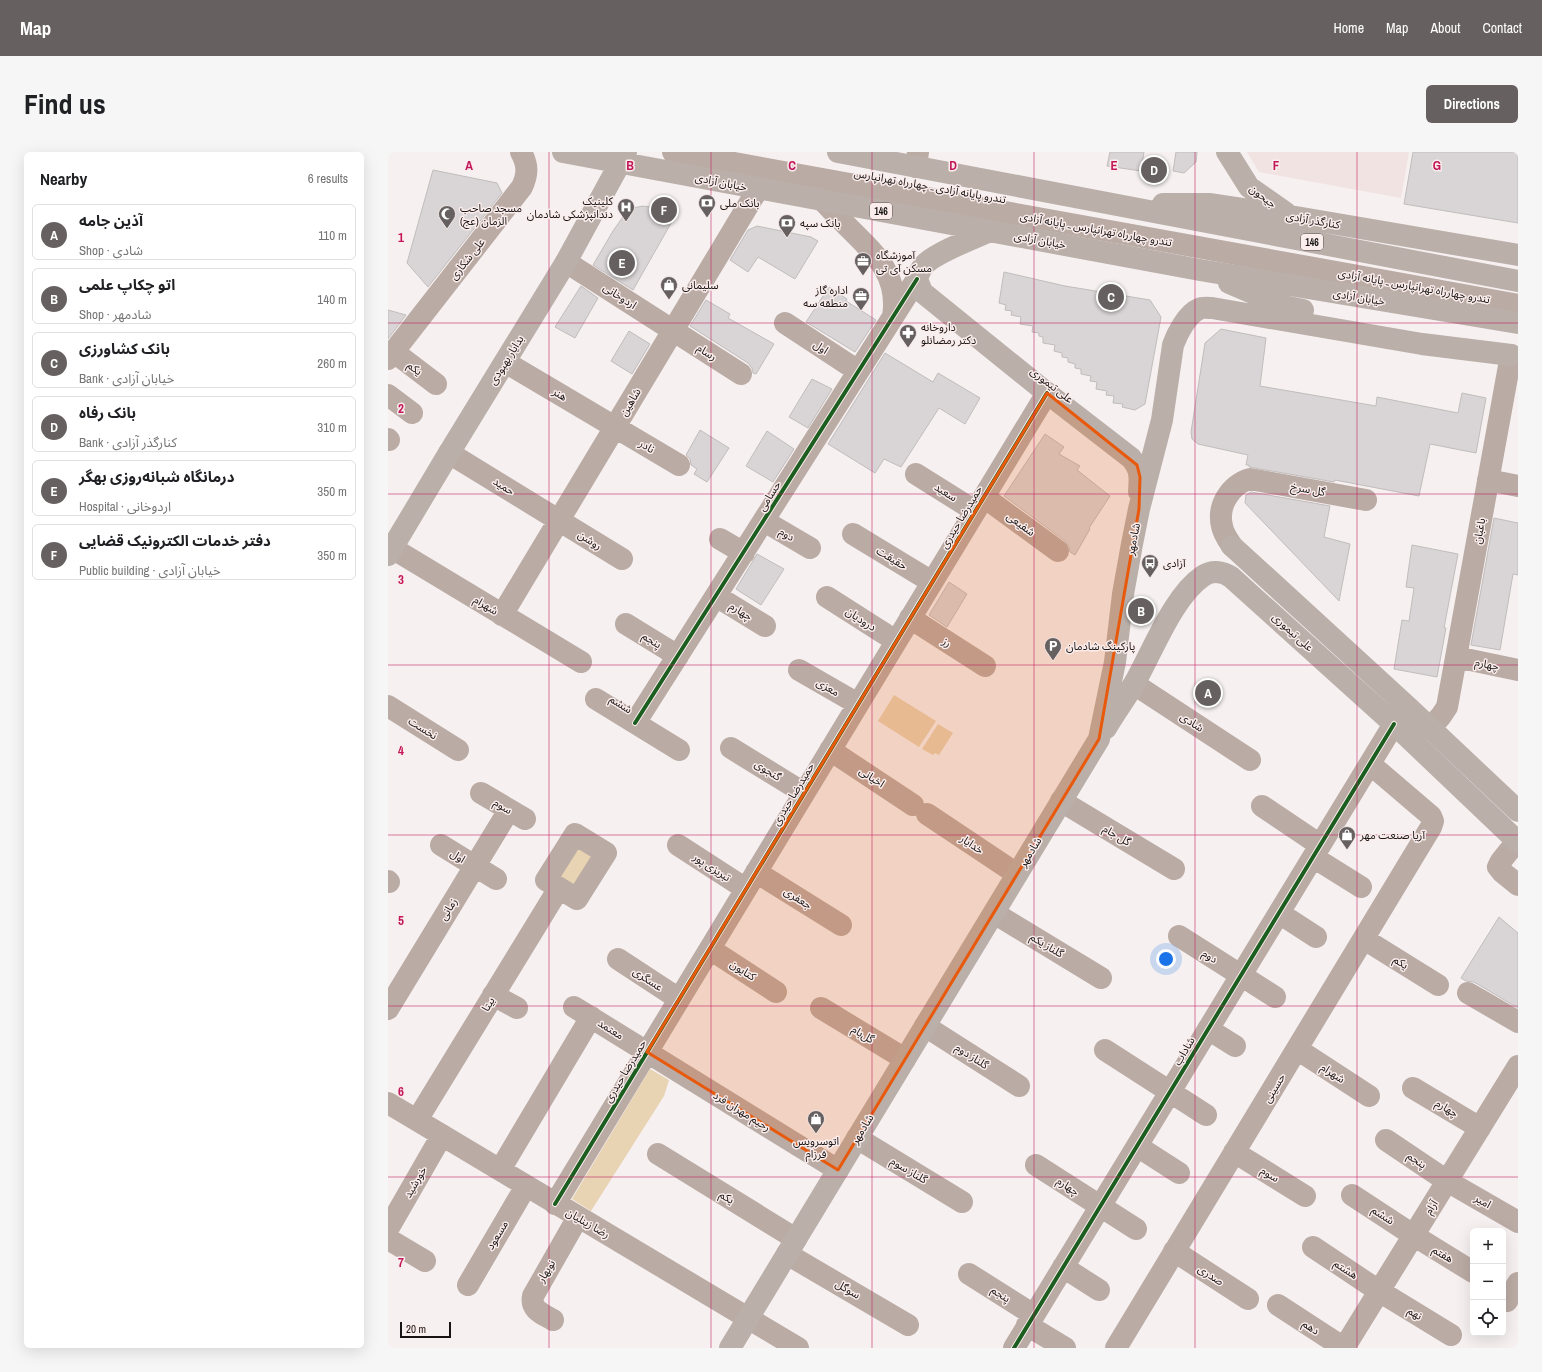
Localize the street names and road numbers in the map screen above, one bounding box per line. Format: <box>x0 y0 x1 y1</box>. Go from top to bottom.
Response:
street label: تندرو پایانه آزادی ـ چهارراه تهرانپارس <box>853 166 1007 207</box>
street label: خیابان آزادی <box>694 170 749 194</box>
street label: جیحون <box>1247 181 1280 211</box>
road number: 146 <box>870 203 892 219</box>
street label: کنارگذر آزادی <box>1285 208 1342 232</box>
street label: تندرو چهارراه تهرانپارس ـ پایانه آزادی <box>1019 209 1173 250</box>
street label: خیابان آزادی <box>1013 229 1068 252</box>
road number: 146 <box>1301 234 1323 250</box>
street label: علی شکاری <box>446 235 488 283</box>
street label: تندرو چهارراه تهرانپارس ـ پایانه آزادی <box>1337 266 1491 307</box>
street label: اردوخانی <box>601 280 639 312</box>
street label: خیابان آزادی <box>1332 286 1387 308</box>
street label: بدایار بهبودی <box>485 333 527 387</box>
street label: اول <box>811 337 831 357</box>
street label: رسام <box>694 341 720 364</box>
street label: یکم <box>404 358 425 380</box>
street label: علی تیموری <box>1028 364 1077 406</box>
street label: هنر <box>549 384 570 404</box>
street label: شاهین <box>616 385 644 419</box>
street label: نادر <box>636 436 657 456</box>
street label: حمید <box>491 474 518 498</box>
street label: حسامی <box>754 478 784 514</box>
street label: گل سرخ <box>1289 479 1327 500</box>
street label: سعید <box>932 480 960 505</box>
street label: حمیدرضا حیدری <box>937 483 986 551</box>
street label: شفیعی <box>1004 509 1038 539</box>
street label: باغبان <box>1470 517 1488 545</box>
street label: شادمهر <box>1123 521 1143 557</box>
street label: دوم <box>776 524 797 545</box>
street label: روشن <box>575 527 605 553</box>
street label: حقیقت <box>874 543 910 573</box>
street label: شهرام <box>471 592 501 619</box>
street label: چهارم <box>726 599 755 624</box>
street label: درودیان <box>843 604 879 634</box>
street label: علی تیموری <box>1269 610 1317 655</box>
street label: پنجم <box>639 629 664 653</box>
street label: رز <box>939 633 954 650</box>
street label: چهارم <box>1474 655 1501 674</box>
street label: معزی <box>814 675 842 699</box>
street label: ششم <box>606 692 635 718</box>
street label: شادی <box>1178 709 1207 735</box>
street label: نخست <box>406 714 440 742</box>
street label: گنجوی <box>752 756 784 784</box>
street label: حمیدرضا حیدری <box>769 760 818 828</box>
street label: اخیانی <box>857 764 887 790</box>
street label: سوم <box>491 795 515 818</box>
street label: گل جام <box>1100 821 1134 850</box>
street label: خدایار <box>957 831 987 857</box>
street label: شادمهر <box>1015 834 1045 871</box>
street label: اول <box>448 846 468 866</box>
street label: تبریزی‌ پور <box>689 849 733 885</box>
street label: جعفری <box>781 884 815 912</box>
street label: زمانی <box>436 895 460 923</box>
street label: گلناز یکم <box>1027 930 1067 962</box>
street label: دوم <box>1199 946 1220 967</box>
street label: یکم <box>1390 952 1411 974</box>
street label: کتایون <box>727 957 759 984</box>
street label: عسگری <box>630 964 666 994</box>
street label: بیتا <box>478 994 498 1014</box>
street label: معتمد <box>595 1016 627 1042</box>
street label: گل‌بام <box>849 1022 877 1047</box>
street label: شاداب <box>1170 1034 1198 1068</box>
street label: حمیدرضا حیدری <box>601 1037 650 1105</box>
street label: گلناز دوم <box>952 1040 992 1073</box>
street label: شهرام <box>1318 1060 1348 1087</box>
street label: حسینی <box>1260 1070 1289 1105</box>
street label: رحیم مهران فرد <box>710 1088 773 1136</box>
street label: چهارم <box>1432 1096 1461 1121</box>
street label: شادمهر <box>847 1111 877 1148</box>
street label: پنجم <box>1404 1149 1429 1173</box>
street label: گلناز سوم <box>888 1154 930 1188</box>
street label: خورشید <box>400 1163 430 1200</box>
street label: سوم <box>1258 1163 1282 1186</box>
street label: چهارم <box>1053 1174 1082 1200</box>
street label: یکم <box>716 1187 737 1209</box>
street label: امیر <box>1471 1190 1494 1211</box>
street label: آرام <box>1421 1197 1442 1217</box>
street label: ششم <box>1368 1203 1397 1229</box>
street label: رضا زینلیان <box>564 1205 612 1241</box>
street label: مسعود <box>483 1218 511 1252</box>
street label: هفتم <box>1429 1242 1456 1267</box>
street label: هشتم <box>1330 1256 1361 1284</box>
street label: نوبهار <box>533 1257 558 1286</box>
street label: صدری <box>1195 1261 1227 1289</box>
street label: سوگل <box>833 1276 863 1302</box>
street label: پنجم <box>988 1283 1013 1307</box>
street label: نهم <box>1404 1303 1425 1325</box>
street label: دهم <box>1299 1316 1322 1339</box>

